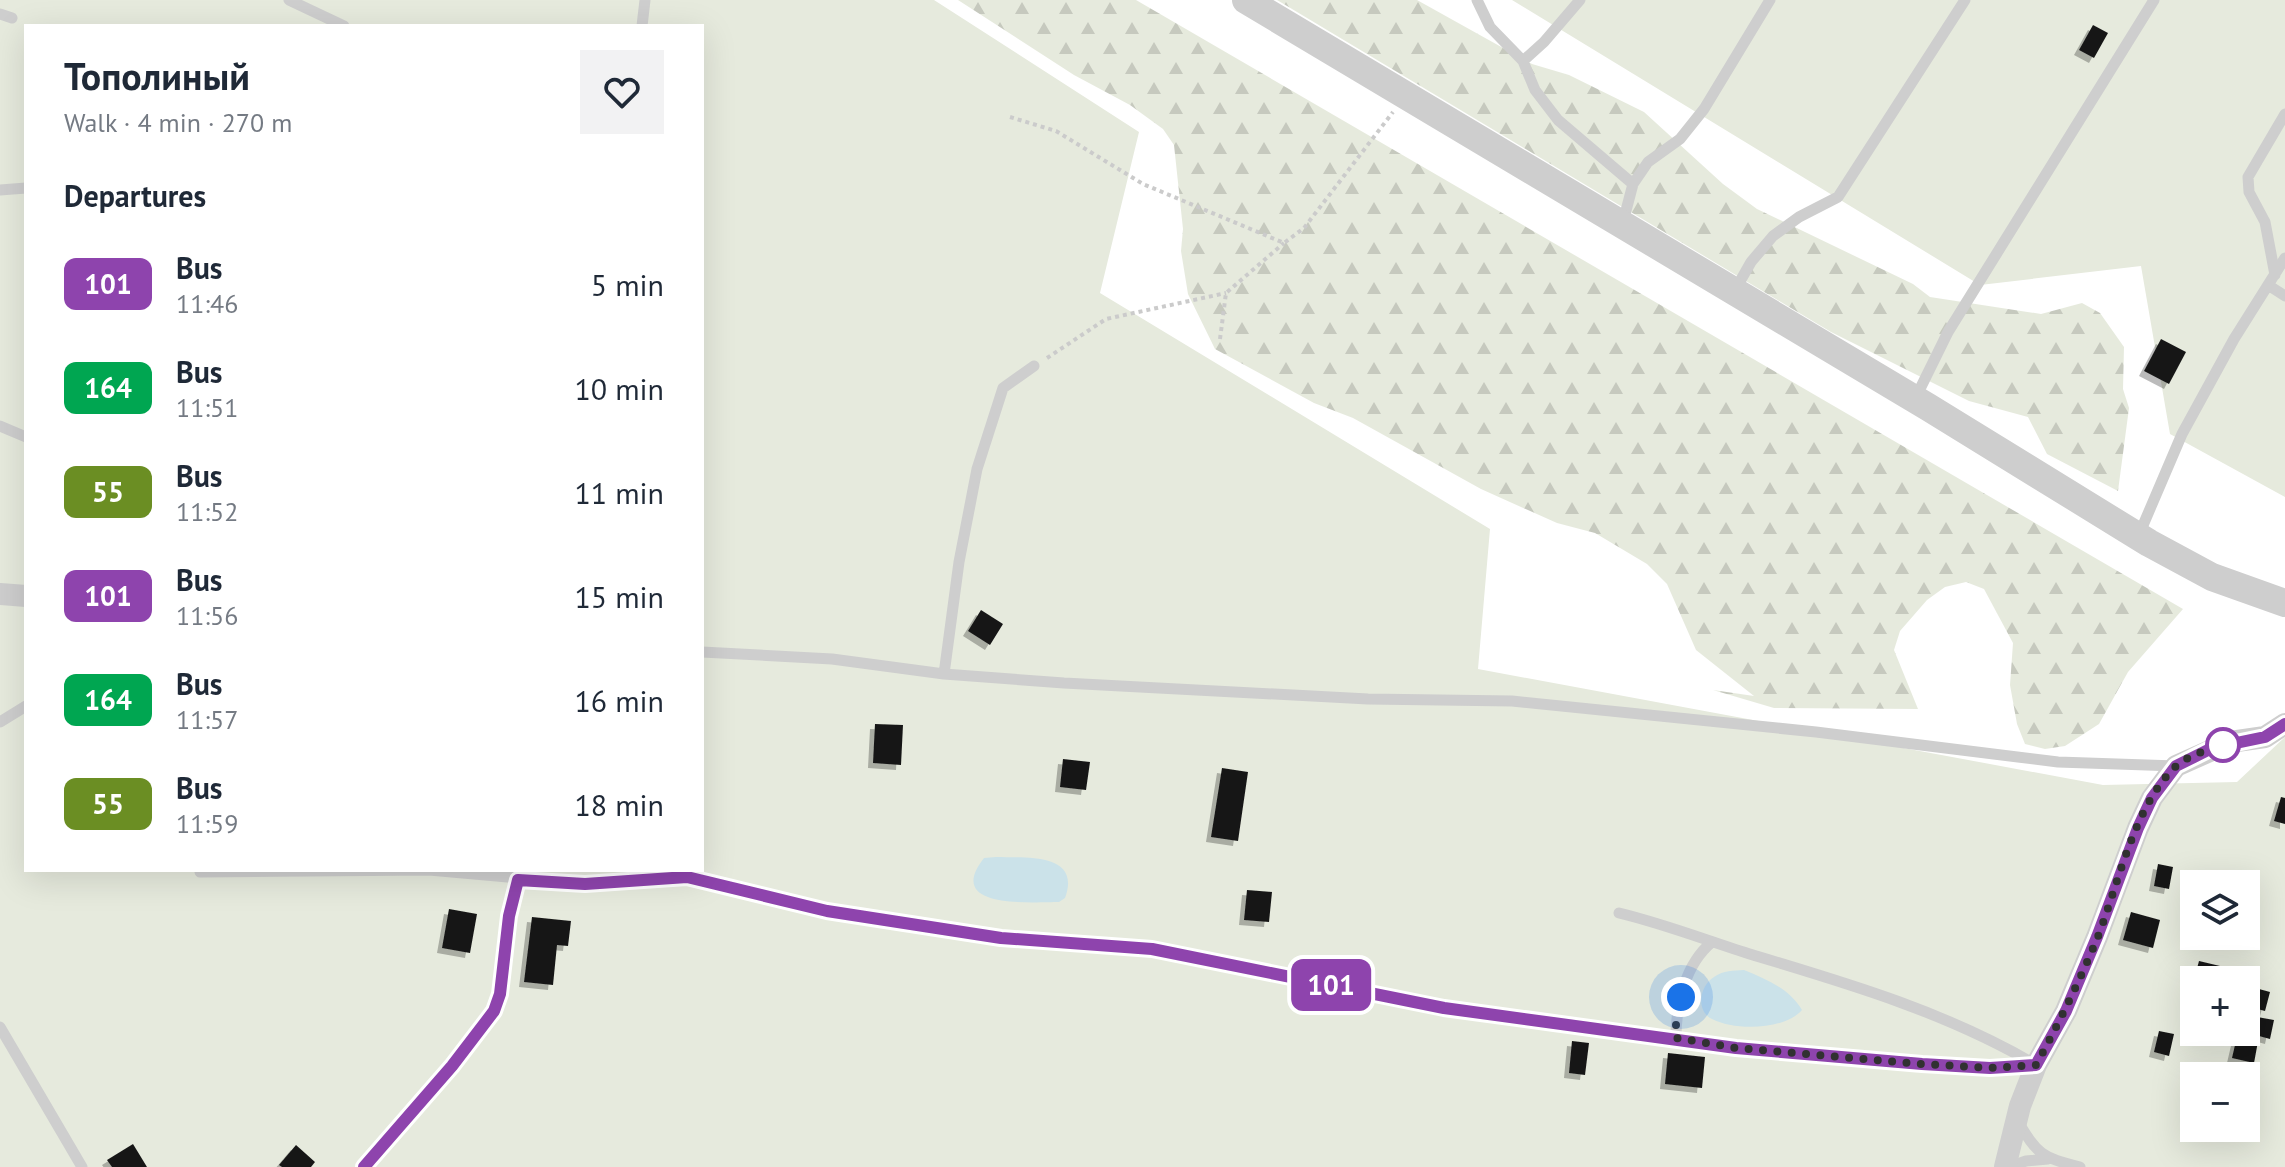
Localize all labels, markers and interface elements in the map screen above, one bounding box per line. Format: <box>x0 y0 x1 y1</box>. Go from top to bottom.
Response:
button: heart <box>580 50 664 134</box>
text: Тополиный <box>64 51 250 100</box>
text: Walk · 4 min · 270 m <box>64 106 292 139</box>
text: Departures <box>64 176 206 215</box>
text: Bus <box>176 248 223 287</box>
text: 101 <box>84 265 132 302</box>
text: 5 min <box>591 265 664 304</box>
text: 11:46 <box>176 287 238 320</box>
text: Bus <box>176 352 223 391</box>
text: 164 <box>84 369 132 406</box>
text: 10 min <box>574 369 664 408</box>
text: 11:51 <box>176 391 238 424</box>
text: Bus <box>176 456 223 495</box>
text: 55 <box>92 473 124 510</box>
text: 11 min <box>574 473 664 512</box>
text: 11:52 <box>176 495 238 528</box>
text: Bus <box>176 560 223 599</box>
text: 101 <box>84 577 132 614</box>
text: 15 min <box>574 577 664 616</box>
text: 11:56 <box>176 599 238 632</box>
text: Bus <box>176 664 223 703</box>
text: 164 <box>84 681 132 718</box>
text: 16 min <box>574 681 664 720</box>
text: 11:57 <box>176 703 238 736</box>
unlabelled marker <box>2206 728 2240 762</box>
text: Bus <box>176 768 223 807</box>
text: 55 <box>92 785 124 822</box>
text: 18 min <box>574 785 664 824</box>
text: 11:59 <box>176 807 238 840</box>
map controls <box>2180 870 2260 1142</box>
button: layers <box>2180 870 2260 950</box>
line badge: 101 <box>1285 959 1377 1011</box>
text: 101 <box>1307 966 1355 1003</box>
button: + <box>2180 966 2260 1046</box>
your location <box>1661 977 1701 1017</box>
button: − <box>2180 1062 2260 1142</box>

